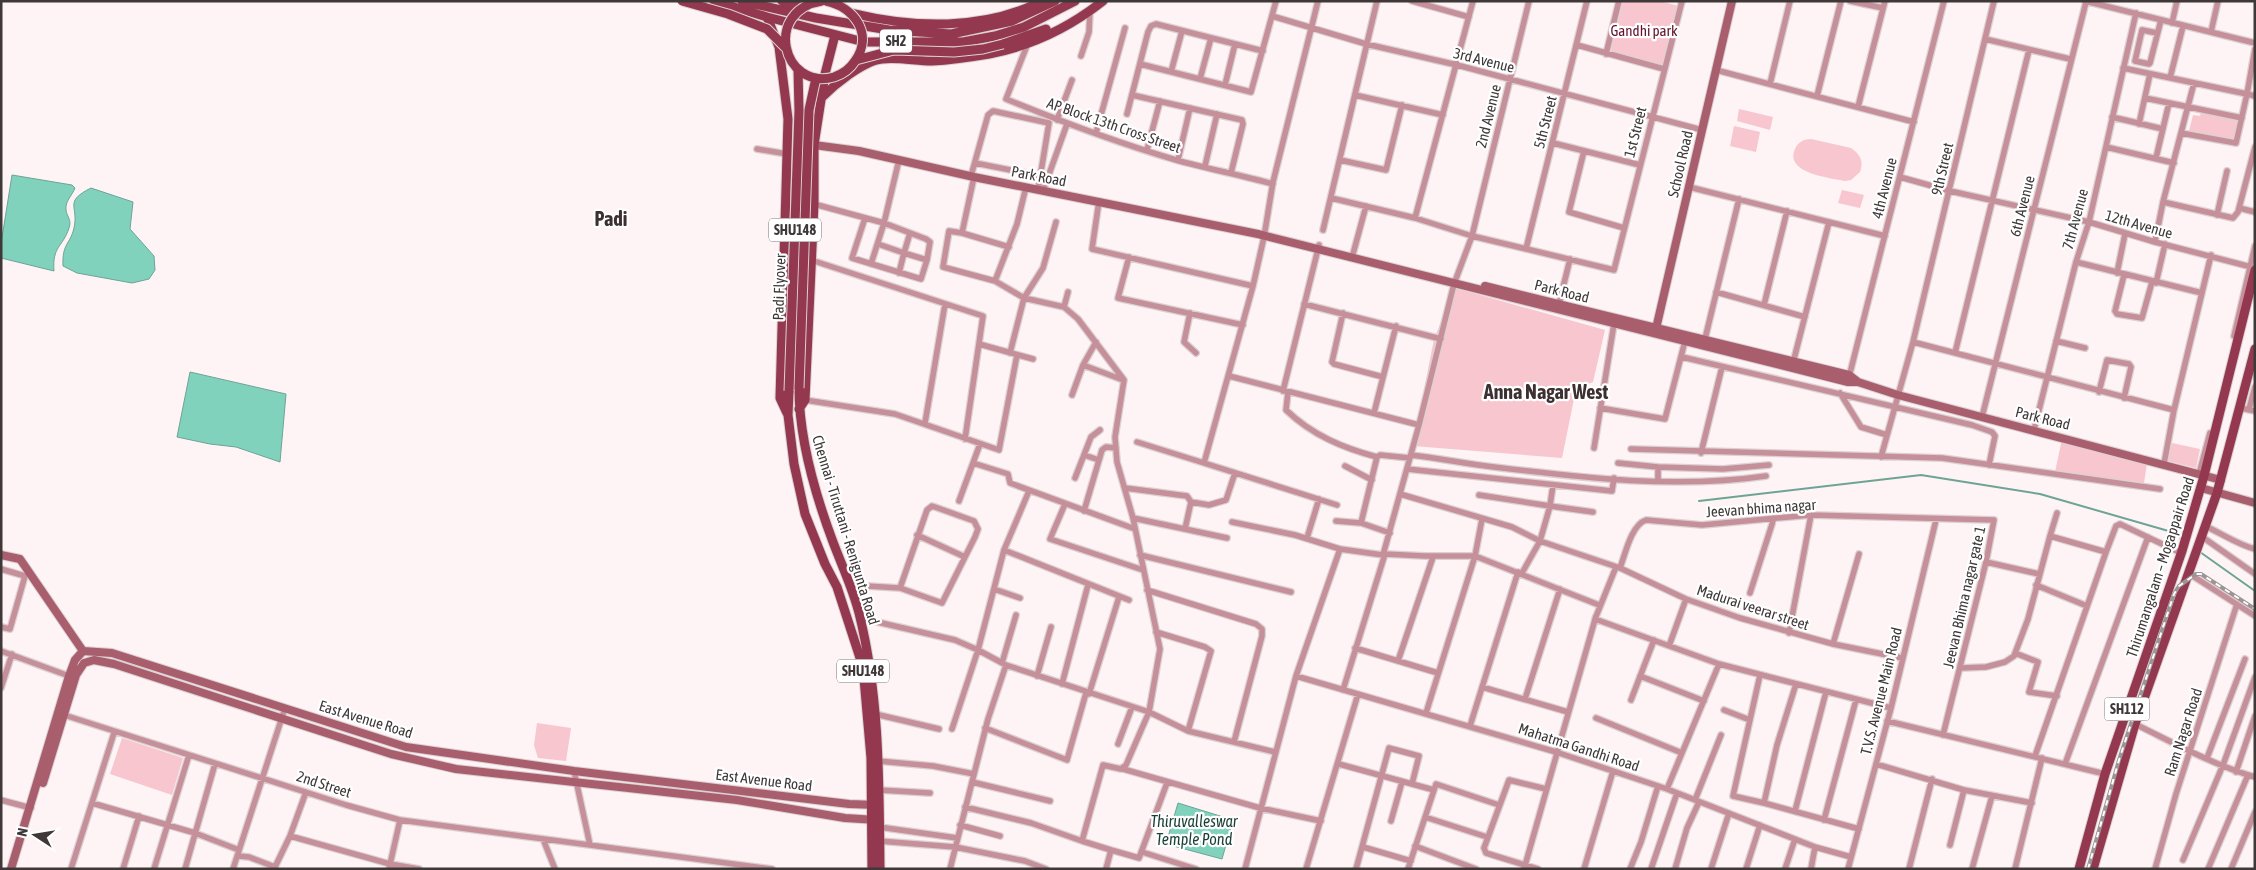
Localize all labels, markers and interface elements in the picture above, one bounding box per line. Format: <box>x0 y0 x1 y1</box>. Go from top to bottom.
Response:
park label: Gandhi park <box>1610 22 1678 39</box>
road number: SH2 <box>880 29 912 52</box>
street label: 3rd Avenue <box>1452 44 1516 76</box>
street label: 2nd Avenue <box>1472 82 1504 150</box>
street label: AP Block 13th Cross Street <box>1045 94 1183 156</box>
street label: 5th Street <box>1530 94 1560 150</box>
street label: 1st Street <box>1621 105 1649 159</box>
street label: School Road <box>1664 129 1696 199</box>
street label: 9th Street <box>1928 141 1956 197</box>
street label: 4th Avenue <box>1868 156 1900 220</box>
street label: Park Road <box>1010 162 1068 190</box>
street label: 6th Avenue <box>2006 174 2038 238</box>
street label: 7th Avenue <box>2059 187 2091 251</box>
street label: 12th Avenue <box>2103 206 2175 242</box>
district label: Padi <box>595 207 627 230</box>
road number: SHU148 <box>769 218 821 242</box>
street label: Padi Flyover <box>769 253 789 321</box>
street label: Park Road <box>1533 276 1591 306</box>
district label: Anna Nagar West <box>1483 380 1608 403</box>
street label: Park Road <box>2014 403 2072 433</box>
street label: Chennai - Tiruttani - Renigunta Road <box>809 433 883 627</box>
street label: Thirumangalam – Mogappair Road <box>2123 475 2197 659</box>
street label: Jeevan bhima nagar <box>1706 496 1817 520</box>
street label: Jeevan Bhima nagar gate 1 <box>1939 524 1989 670</box>
street label: Madurai veerar street <box>1695 581 1811 633</box>
street label: T.V.S. Avenue Main Road <box>1857 625 1905 757</box>
road number: SHU148 <box>837 659 889 682</box>
street label: Ram Nagar Road <box>2161 686 2205 778</box>
street label: East Avenue Road <box>317 697 415 741</box>
road number: SH112 <box>2104 698 2150 721</box>
street label: Mahatma Gandhi Road <box>1516 719 1642 775</box>
street label: East Avenue Road <box>715 766 813 794</box>
street label: 2nd Street <box>295 767 353 801</box>
north arrow <box>10 810 60 860</box>
water label: Thiruvalleswar Temple Pond <box>1150 812 1239 849</box>
text: N <box>14 827 31 838</box>

